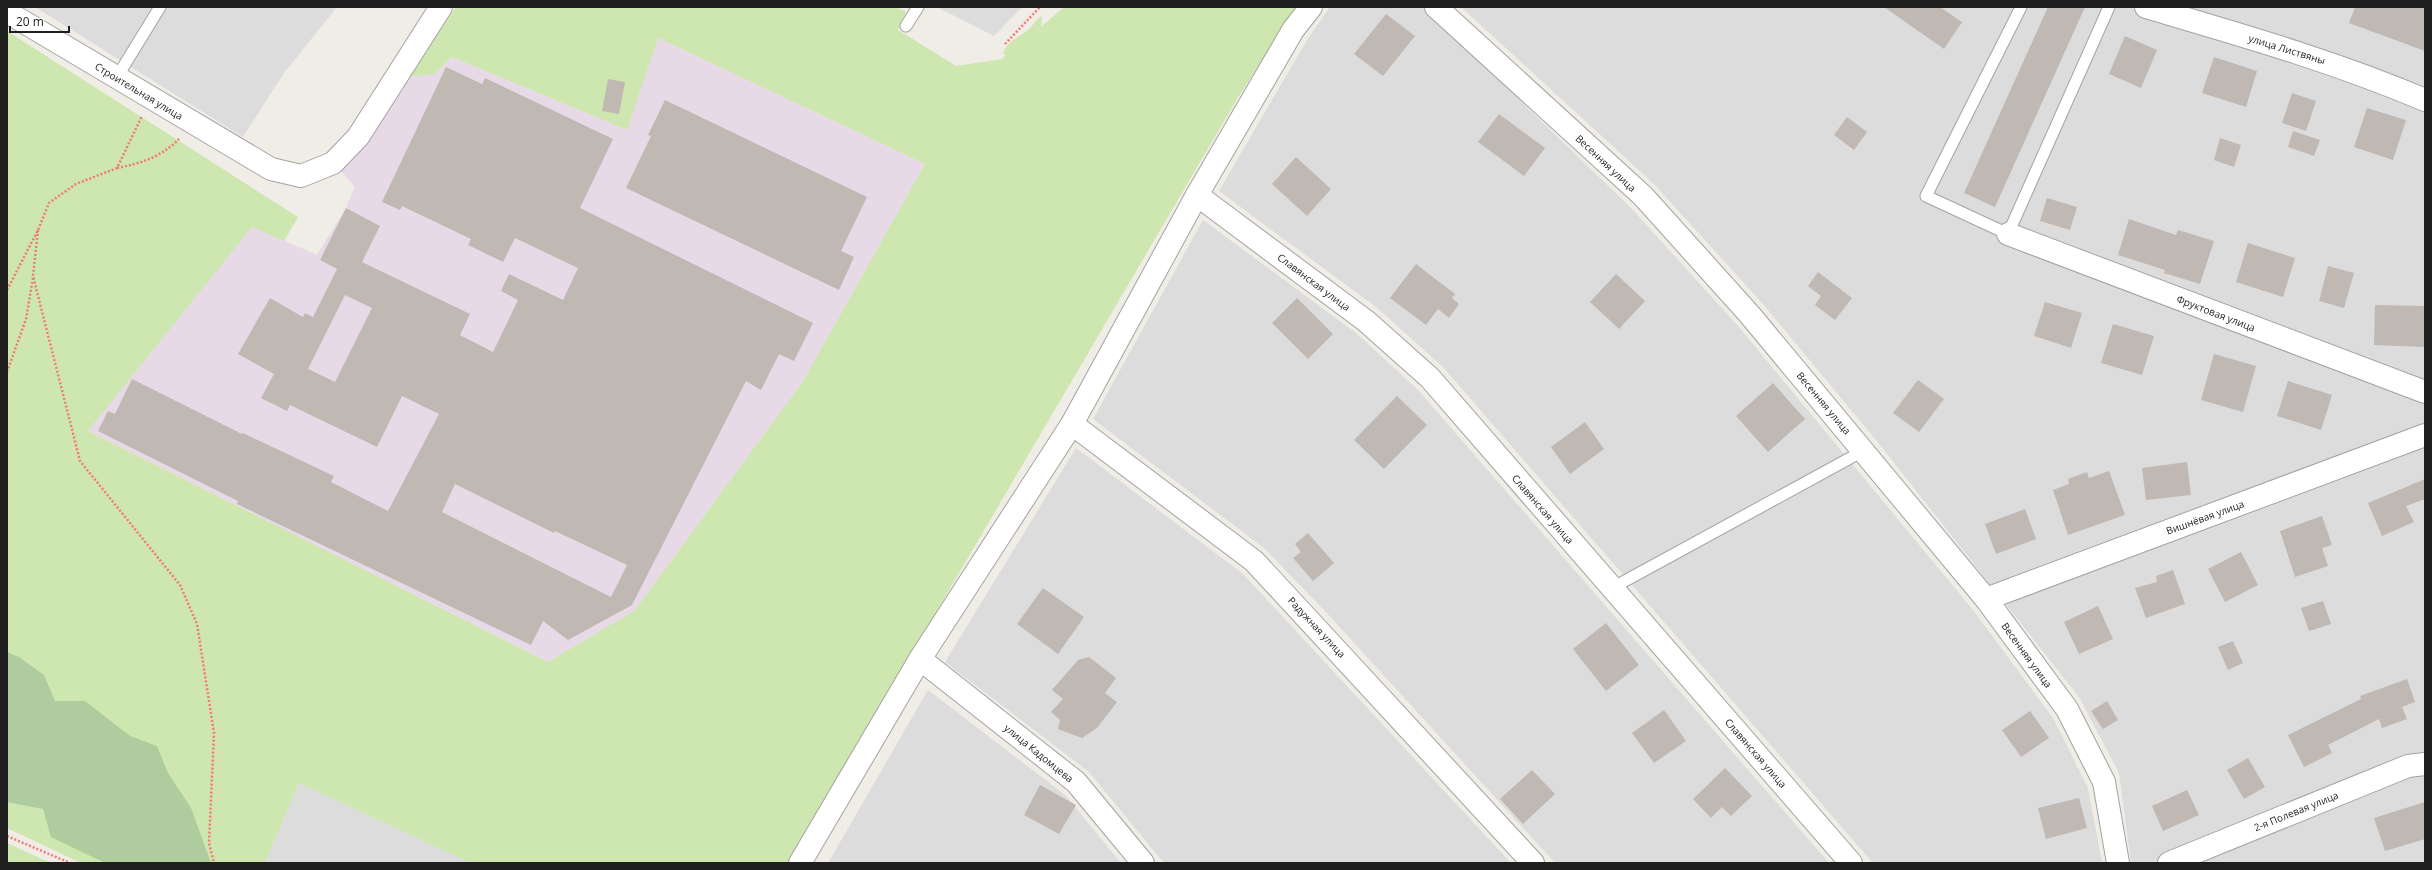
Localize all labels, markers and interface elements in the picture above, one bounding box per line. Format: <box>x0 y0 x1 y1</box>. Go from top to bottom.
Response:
scale bar <box>10 8 69 34</box>
text: 20 m <box>16 13 44 30</box>
street label: улица Листвяны <box>2247 31 2327 67</box>
street label: Строительная улица <box>92 59 186 123</box>
street label: Весенняя улица <box>1573 131 1639 195</box>
street label: Славянская улица <box>1275 250 1353 314</box>
street label: Фруктовая улица <box>2175 292 2257 334</box>
street label: Весенняя улица <box>1794 369 1854 437</box>
street label: Славянская улица <box>1509 471 1577 547</box>
street label: Вишнёвая улица <box>2164 496 2246 538</box>
street label: Радужная улица <box>1285 593 1349 661</box>
street label: Весенняя улица <box>1998 619 2056 691</box>
street label: Славянская улица <box>1722 715 1790 791</box>
street label: улица Кадомцева <box>1001 721 1077 785</box>
street label: 2-я Полевая улица <box>2252 788 2340 834</box>

